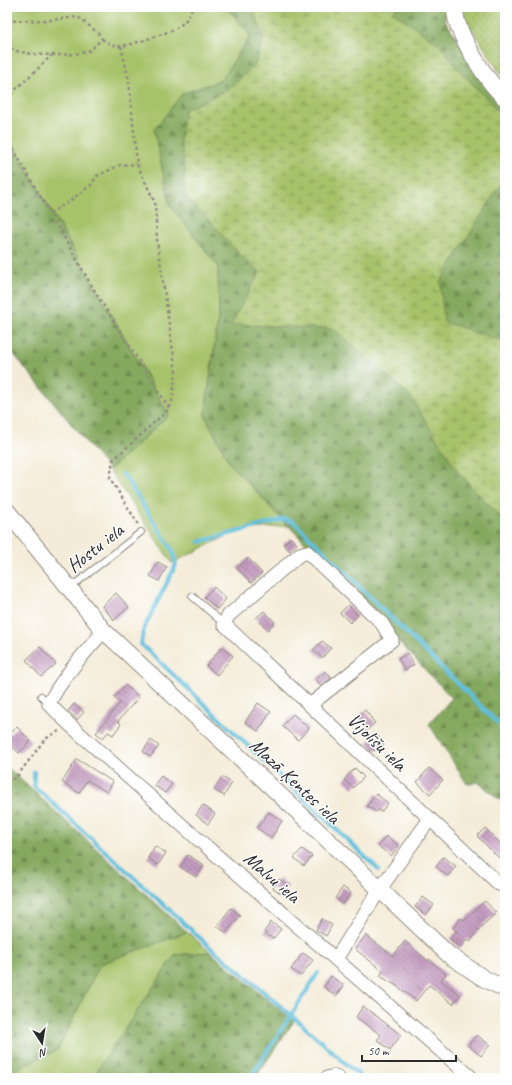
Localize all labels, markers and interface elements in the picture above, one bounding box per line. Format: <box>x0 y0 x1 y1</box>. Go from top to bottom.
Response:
street label: Hostu iela <box>61 517 130 578</box>
street label: Vijolīšu iela <box>342 708 413 777</box>
street label: Mazā Ķentes iela <box>244 733 347 831</box>
street label: Malvu iela <box>239 846 307 910</box>
north arrow <box>22 1023 62 1063</box>
scale bar <box>362 1037 456 1063</box>
text: 50 m <box>368 1043 390 1059</box>
text: N <box>37 1045 49 1061</box>

